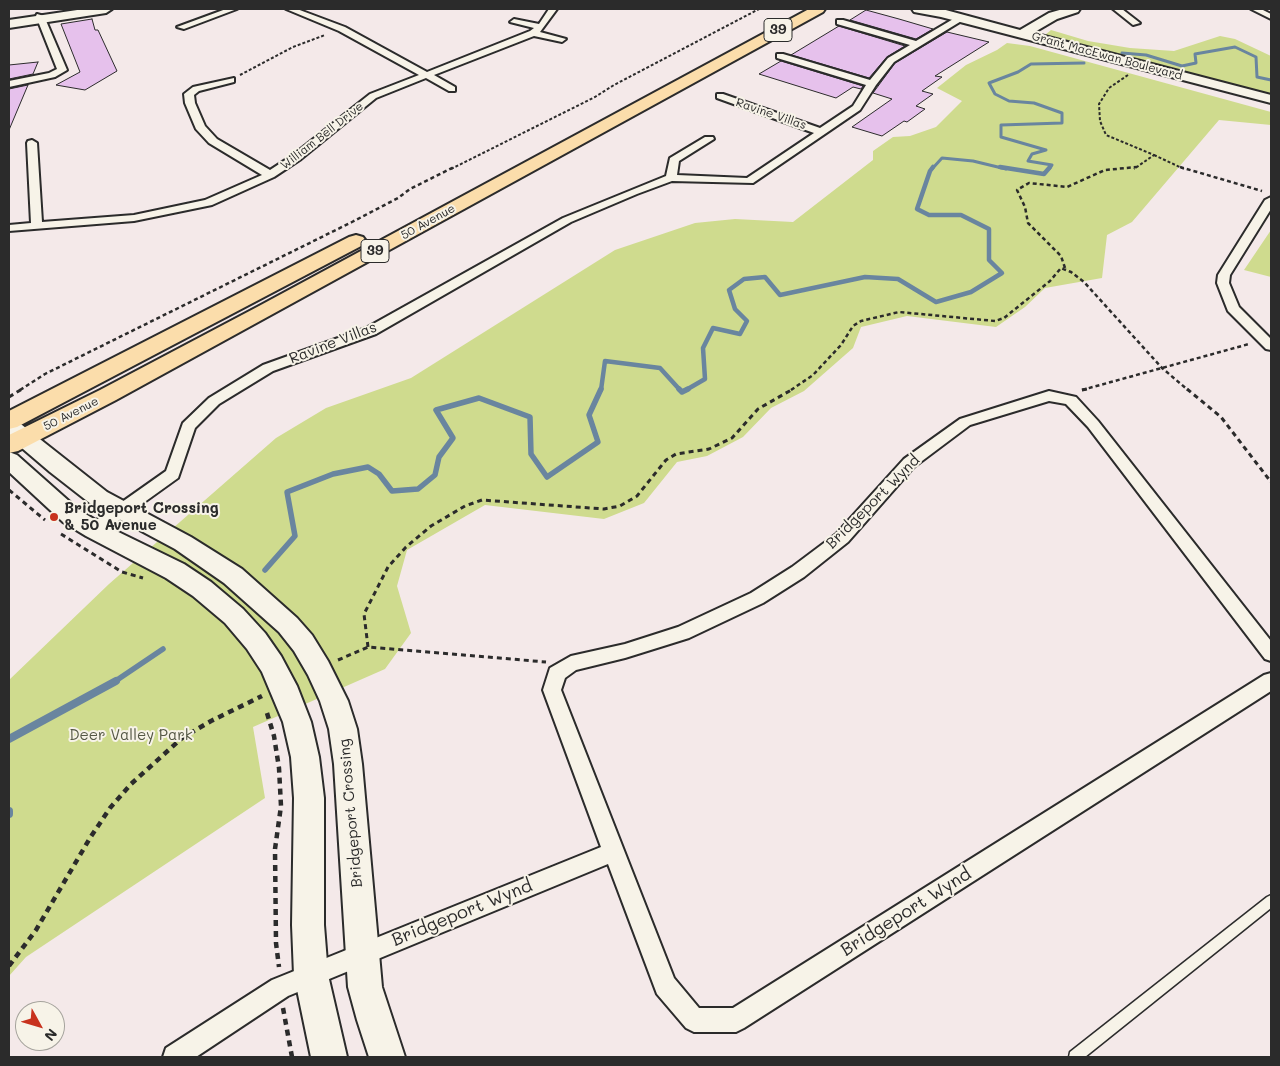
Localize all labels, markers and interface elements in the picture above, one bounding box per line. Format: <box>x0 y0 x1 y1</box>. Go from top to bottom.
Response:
road number: 39 <box>764 18 792 42</box>
street label: Grant MacEwan Boulevard <box>1030 29 1184 83</box>
street label: Ravine Villas <box>734 95 808 133</box>
street label: William Bell Drive <box>278 99 366 173</box>
street label: 50 Avenue <box>398 201 458 243</box>
road number: 39 <box>361 240 389 262</box>
street label: Ravine Villas <box>287 318 379 368</box>
street label: 50 Avenue <box>41 394 101 434</box>
street label: Bridgeport Wynd <box>823 452 923 552</box>
place label: Bridgeport Crossing & 50 Avenue <box>64 499 219 534</box>
marker: Bridgeport Crossing & 50 Avenue <box>48 511 60 523</box>
park label: Deer Valley Park <box>69 726 193 744</box>
street label: Bridgeport Crossing <box>336 738 366 888</box>
street label: Bridgeport Wynd <box>837 863 975 961</box>
street label: Bridgeport Wynd <box>389 875 535 951</box>
north arrow <box>15 1001 65 1051</box>
text: N <box>41 1025 62 1045</box>

